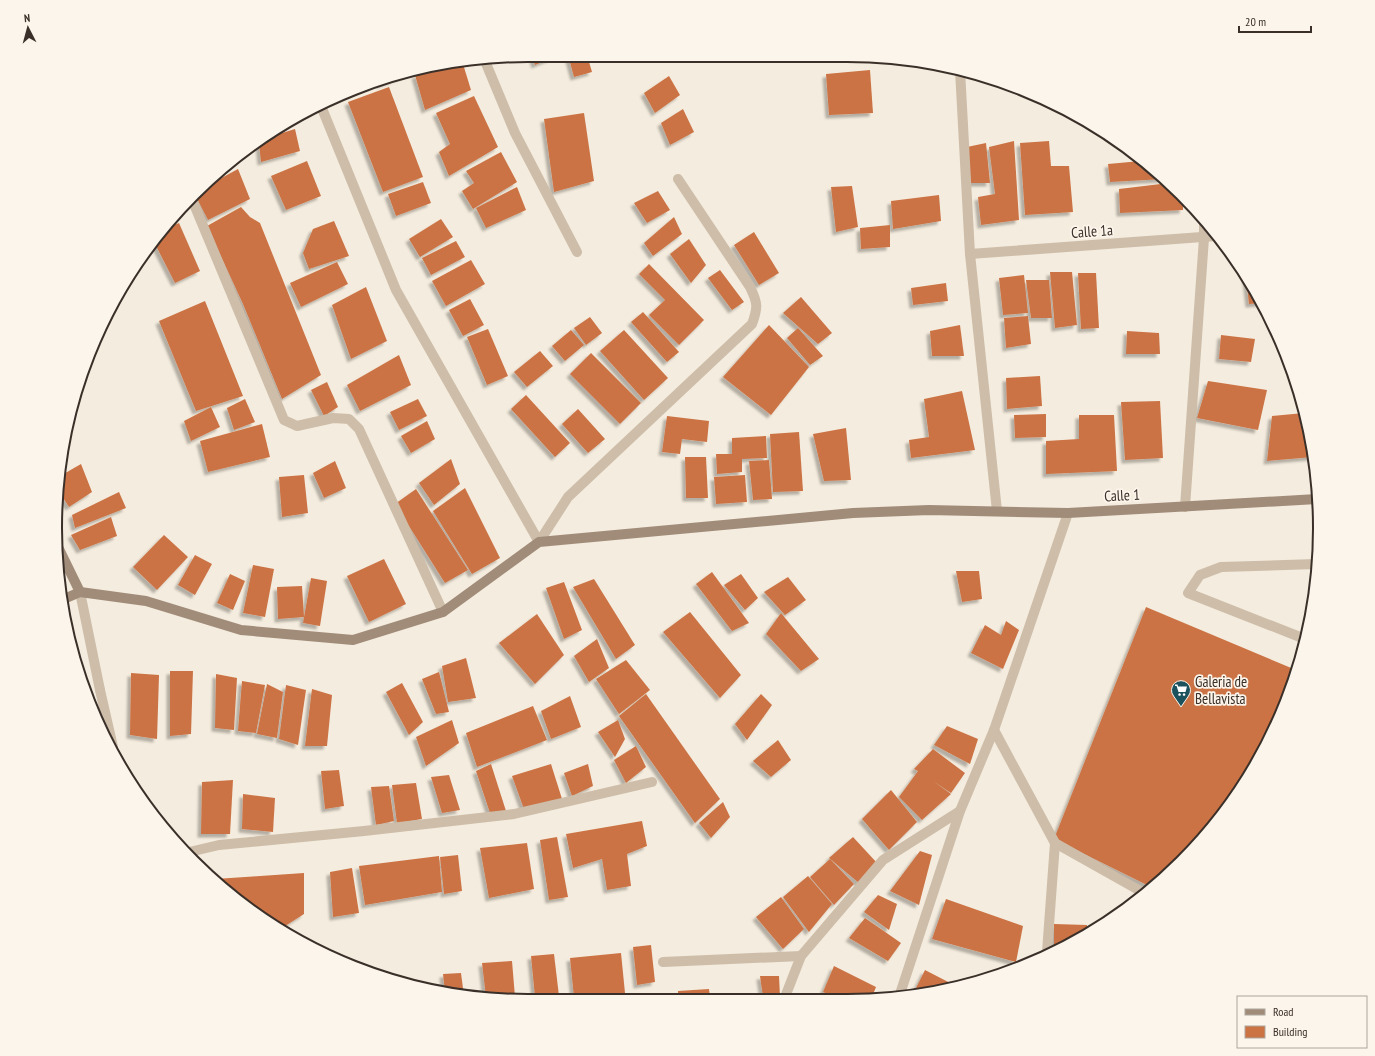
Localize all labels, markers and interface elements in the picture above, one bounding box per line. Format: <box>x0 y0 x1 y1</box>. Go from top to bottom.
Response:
north arrow <box>8 8 48 48</box>
scale bar <box>1239 8 1311 34</box>
text: N <box>23 11 31 25</box>
text: 20 m <box>1245 14 1266 29</box>
street label: Calle 1a <box>1070 220 1114 242</box>
street label: Calle 1 <box>1104 485 1140 505</box>
place label: Galeria de Bellavista <box>1195 672 1247 708</box>
supermarket icon: Galeria de Bellavista <box>1170 679 1192 707</box>
legend <box>1237 996 1367 1048</box>
text: Road <box>1273 1004 1293 1019</box>
text: Building <box>1273 1024 1308 1039</box>

